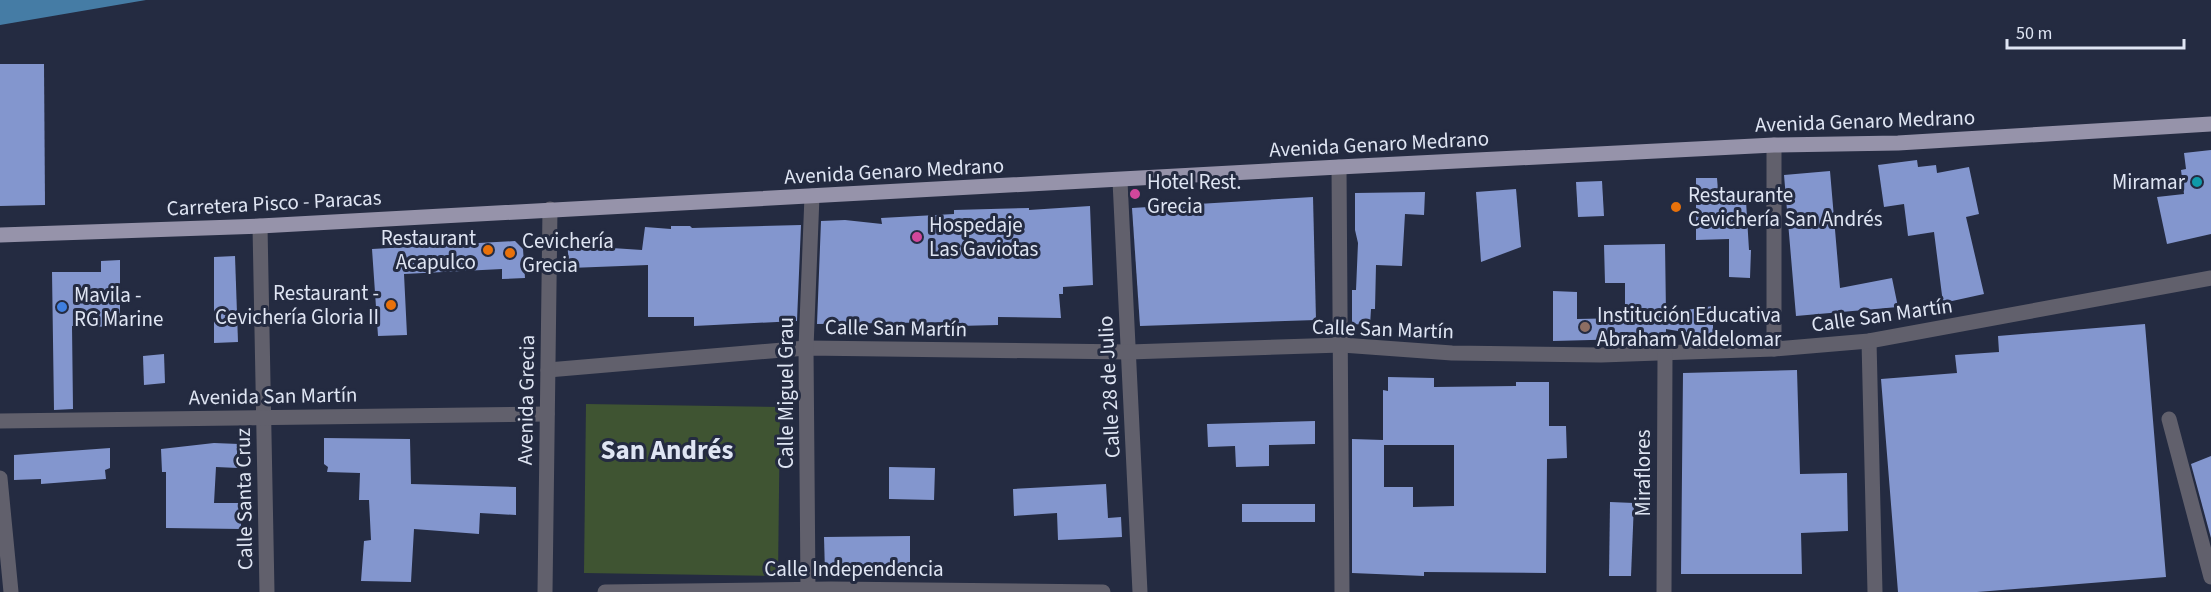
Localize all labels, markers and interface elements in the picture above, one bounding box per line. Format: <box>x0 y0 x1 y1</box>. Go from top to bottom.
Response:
scale bar <box>2007 12 2184 50</box>
text: 50 m <box>2016 21 2052 46</box>
street label: Avenida Genaro Medrano <box>1754 102 1976 140</box>
street label: Avenida Genaro Medrano <box>1268 123 1490 165</box>
street label: Avenida Genaro Medrano <box>783 150 1005 192</box>
place label: Hotel Rest. Grecia <box>1147 167 1242 221</box>
place label: Miramar <box>2112 167 2186 197</box>
marker: Miramar <box>2190 175 2204 189</box>
place label: Restaurante Cevichería San Andrés <box>1688 180 1883 234</box>
street label: Carretera Pisco - Paracas <box>166 182 382 224</box>
marker: Hotel Rest. Grecia <box>1128 187 1142 201</box>
marker: Restaurante Cevichería San Andrés <box>1669 200 1683 214</box>
place label: Hospedaje Las Gaviotas <box>929 210 1039 264</box>
place label: Restaurant Acapulco <box>381 223 476 277</box>
place label: Cevichería Grecia <box>522 226 614 280</box>
marker: Hospedaje Las Gaviotas <box>910 230 924 244</box>
marker: Restaurant Acapulco <box>481 243 495 257</box>
marker: Cevichería Grecia <box>503 246 517 260</box>
place label: Restaurant - Cevichería Gloria II <box>215 278 379 332</box>
place label: Mavila - RG Marine <box>74 280 163 334</box>
street label: Calle San Martín <box>1809 290 1955 340</box>
marker: Restaurant - Cevichería Gloria II <box>384 298 398 312</box>
marker: Mavila - RG Marine <box>55 300 69 314</box>
place label: Institución Educativa Abraham Valdelomar <box>1597 300 1782 354</box>
street label: Calle San Martín <box>825 312 967 344</box>
street label: Calle San Martín <box>1311 312 1455 346</box>
street label: Calle 28 de Julio <box>1090 315 1128 459</box>
street label: Calle Miguel Grau <box>771 317 801 469</box>
marker: Institución Educativa Abraham Valdelomar <box>1578 320 1592 334</box>
street label: Avenida Grecia <box>510 335 542 465</box>
street label: Avenida San Martín <box>188 380 358 412</box>
street label: Calle Santa Cruz <box>228 428 260 570</box>
street label: Miraflores <box>1628 429 1658 516</box>
district label: San Andrés <box>601 431 733 470</box>
street label: Calle Independencia <box>764 554 944 584</box>

